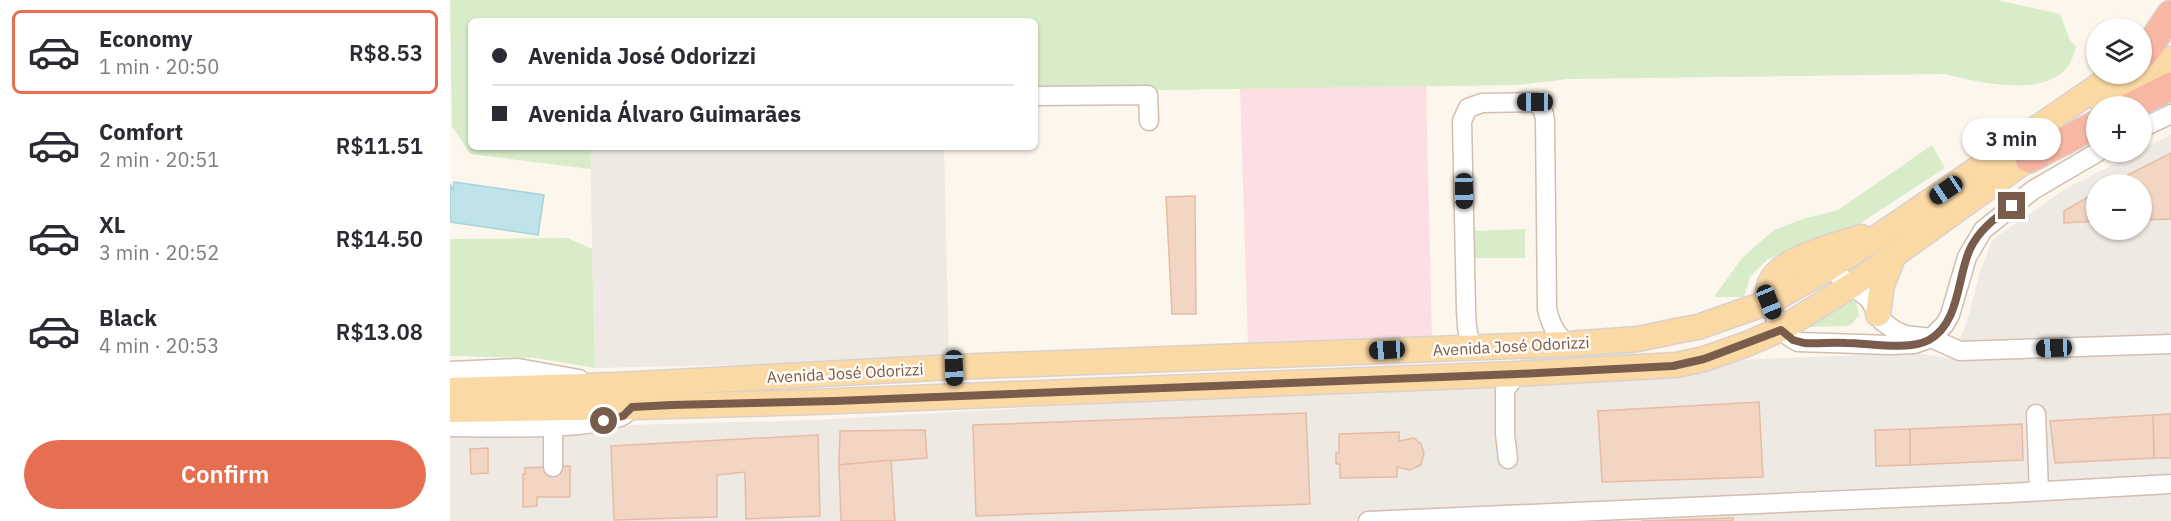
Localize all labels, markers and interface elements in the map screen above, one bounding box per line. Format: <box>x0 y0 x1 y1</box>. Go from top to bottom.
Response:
map controls <box>2086 18 2152 240</box>
button: layers <box>2086 18 2152 84</box>
text: Economy <box>99 24 193 53</box>
icon: car <box>27 25 81 79</box>
text: R$8.53 <box>349 38 423 67</box>
text: Avenida José Odorizzi <box>528 41 756 70</box>
text: 1 min · 20:50 <box>99 53 219 80</box>
car <box>1517 93 1553 111</box>
button: + <box>2086 96 2152 162</box>
text: Avenida Álvaro Guimarães <box>528 99 801 128</box>
text: Comfort <box>99 117 183 146</box>
icon: car <box>27 118 81 172</box>
callout: 3 min <box>1962 119 2062 161</box>
text: 3 min <box>1986 125 2037 152</box>
text: R$11.51 <box>336 131 423 160</box>
text: 2 min · 20:51 <box>99 146 219 173</box>
car <box>1926 172 1966 208</box>
car <box>1455 173 1473 209</box>
button: − <box>2086 174 2152 240</box>
route end <box>1998 192 2025 219</box>
text: XL <box>99 210 125 239</box>
icon: car <box>27 211 81 265</box>
text: R$14.50 <box>336 224 423 253</box>
text: 3 min · 20:52 <box>99 239 219 266</box>
car <box>1754 282 1784 322</box>
text: Black <box>99 303 157 332</box>
icon: car <box>27 304 81 358</box>
text: R$13.08 <box>336 317 423 346</box>
text: 4 min · 20:53 <box>99 332 219 359</box>
street label: Avenida José Odorizzi <box>1432 332 1590 360</box>
car <box>2036 338 2072 358</box>
car <box>1369 340 1405 360</box>
car <box>944 350 964 386</box>
street label: Avenida José Odorizzi <box>766 359 924 387</box>
route start <box>590 407 617 434</box>
button: Confirm <box>24 440 426 509</box>

